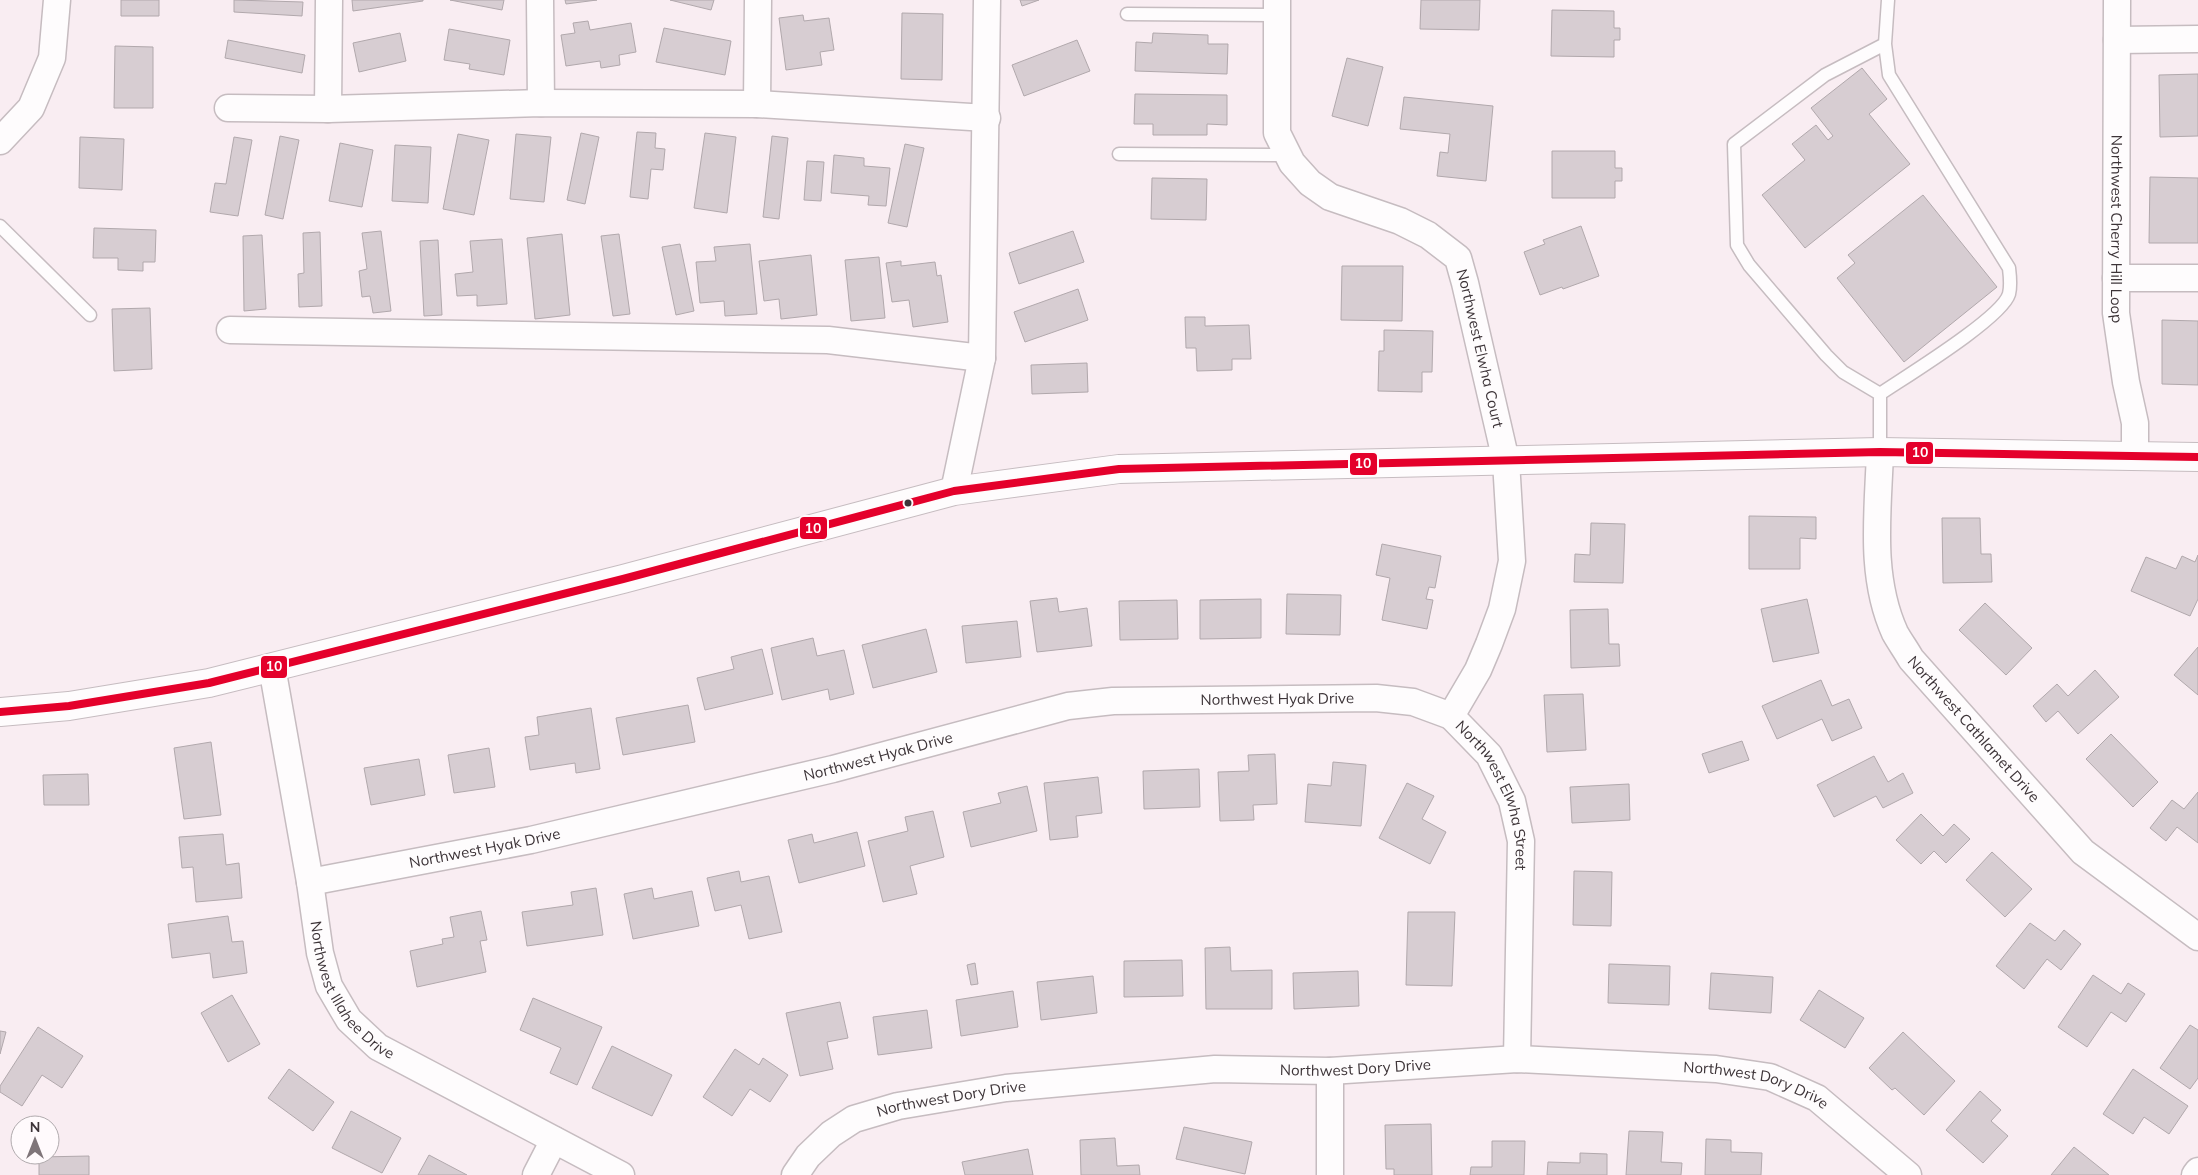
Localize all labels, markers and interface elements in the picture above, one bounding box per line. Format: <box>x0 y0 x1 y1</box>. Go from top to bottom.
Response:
street label: Northwest Cherry Hill Loop <box>2107 135 2127 324</box>
street label: Northwest Elwha Court <box>1452 267 1508 430</box>
line badge: 10 <box>1905 441 1934 465</box>
text: 10 <box>1912 443 1928 461</box>
line badge: 10 <box>1349 452 1378 476</box>
text: 10 <box>1355 454 1371 472</box>
unlabelled marker <box>903 498 913 508</box>
line badge: 10 <box>799 516 828 540</box>
text: 10 <box>805 519 821 537</box>
street label: Northwest Cathlamet Drive <box>1904 652 2044 806</box>
line badge: 10 <box>260 655 288 679</box>
text: 10 <box>266 657 282 675</box>
street label: Northwest Hyak Drive <box>1200 688 1354 709</box>
street label: Northwest Elwha Street <box>1452 716 1531 871</box>
street label: Northwest Hyak Drive <box>802 727 955 785</box>
street label: Northwest Hyak Drive <box>408 823 562 872</box>
street label: Northwest Illahee Drive <box>307 920 398 1063</box>
street label: Northwest Dory Drive <box>1280 1055 1431 1080</box>
street label: Northwest Dory Drive <box>1683 1057 1833 1113</box>
street label: Northwest Dory Drive <box>874 1076 1027 1121</box>
north arrow <box>10 1115 60 1165</box>
text: N <box>30 1118 40 1136</box>

